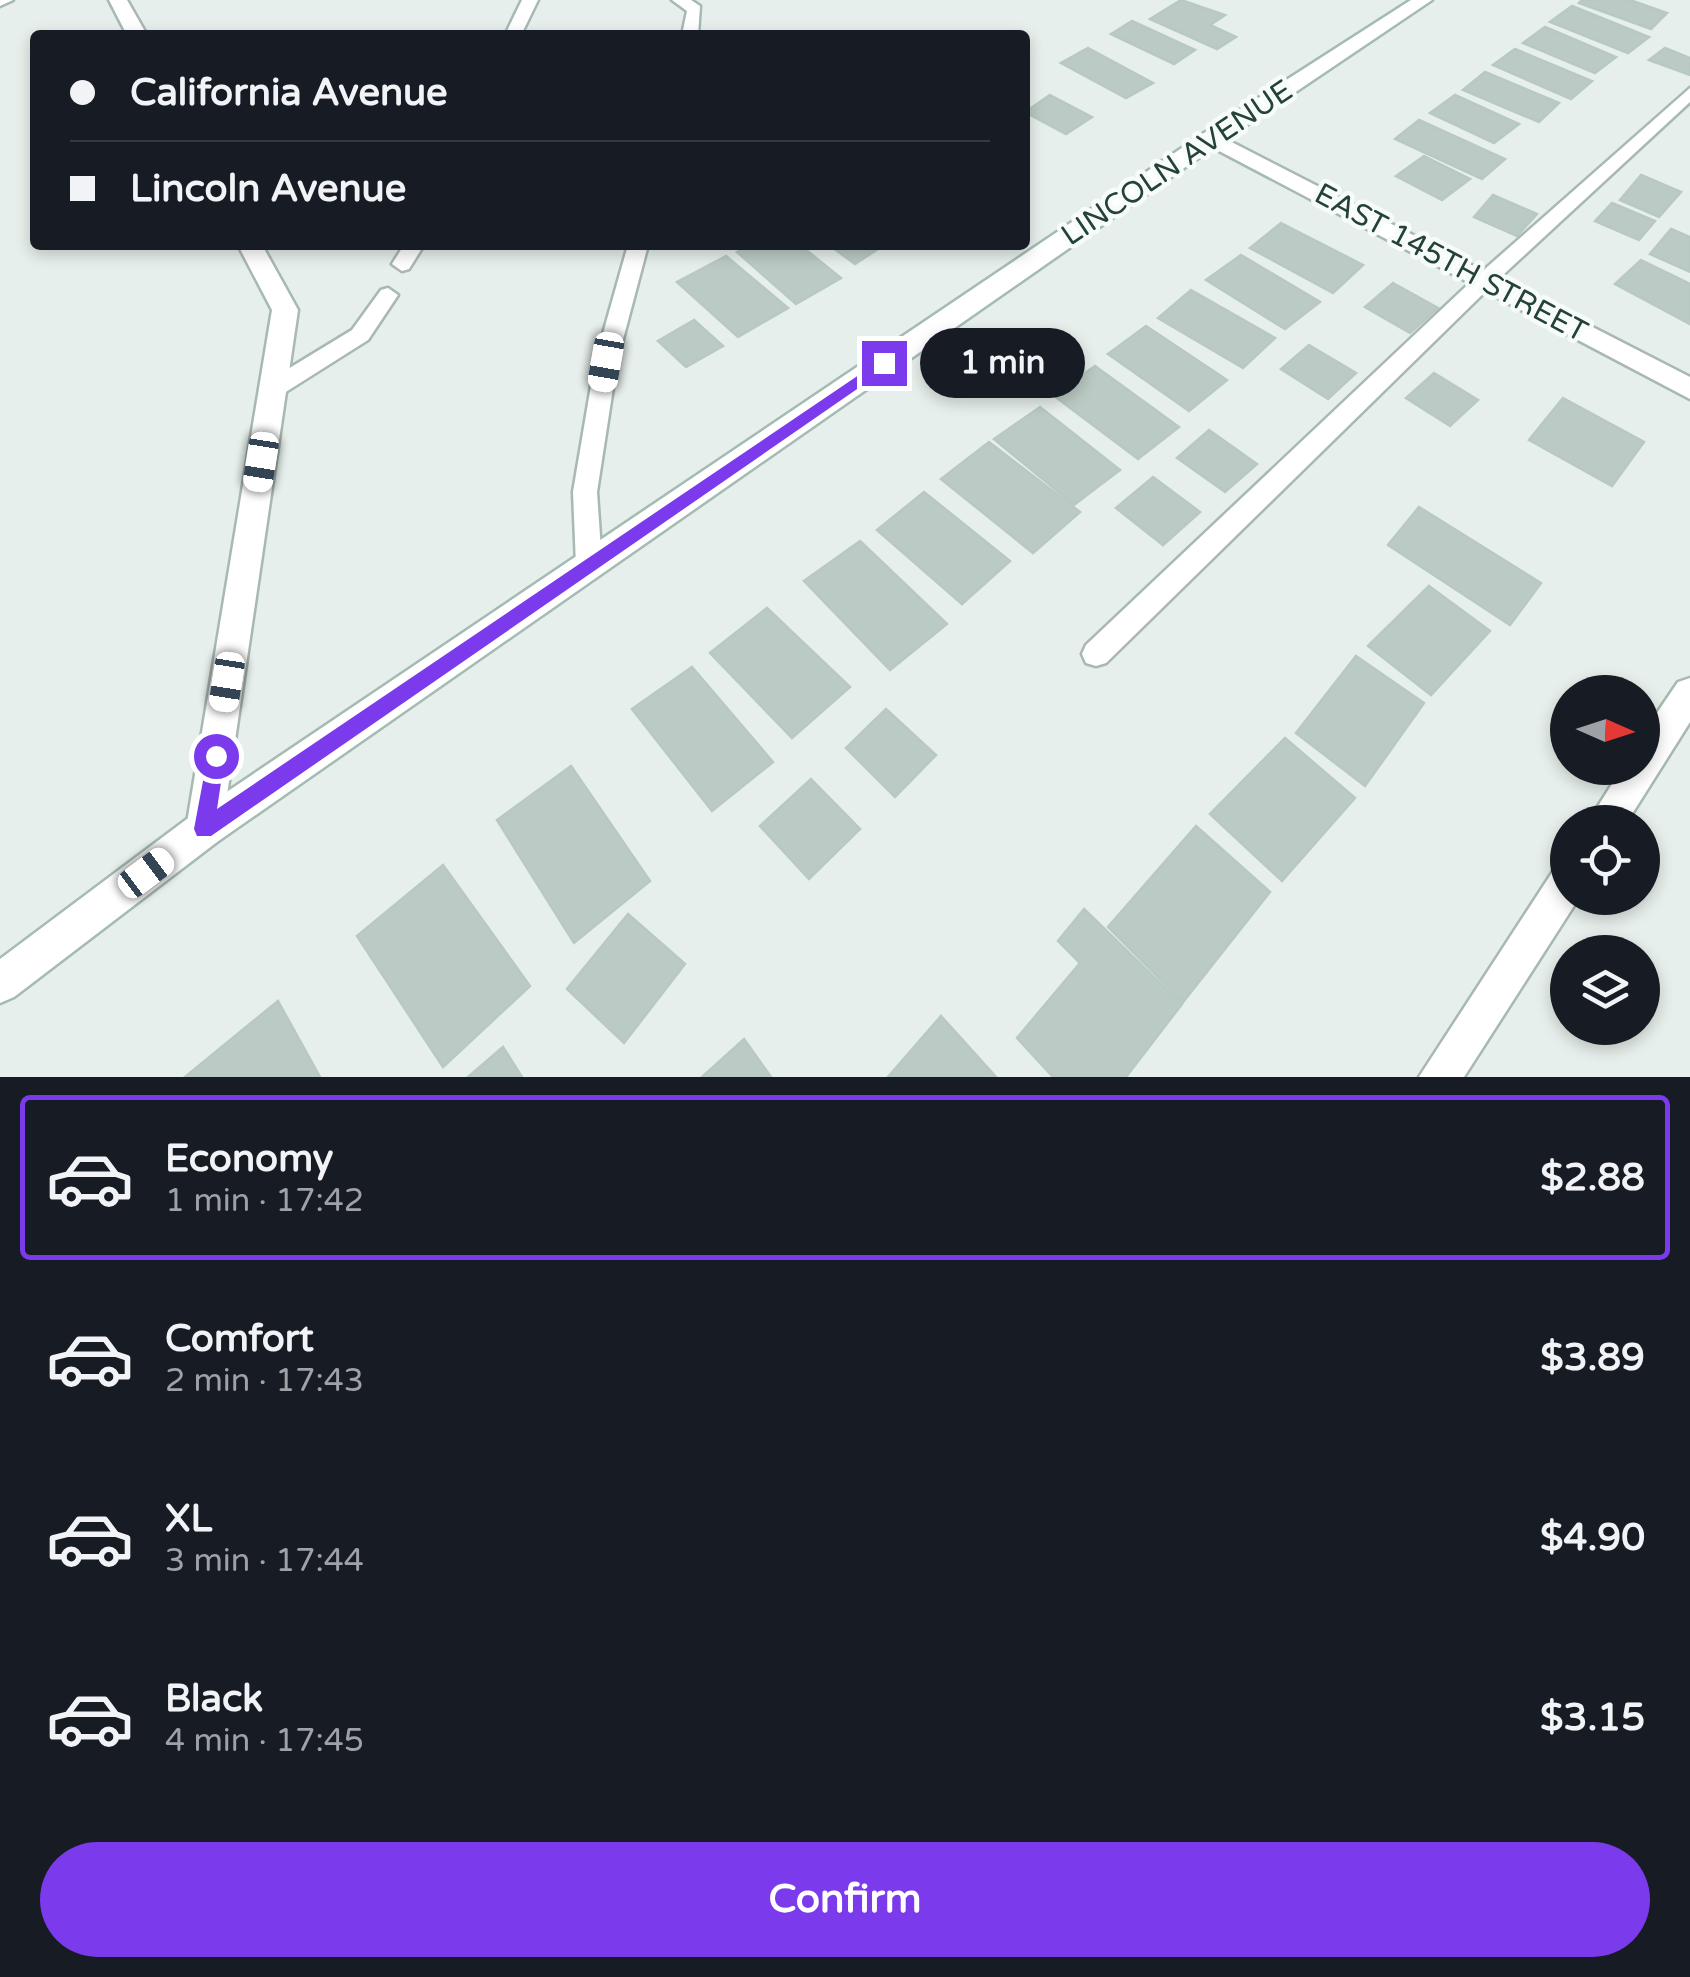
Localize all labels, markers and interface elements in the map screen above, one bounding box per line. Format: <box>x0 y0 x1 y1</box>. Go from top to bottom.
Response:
text: California Avenue <box>130 70 448 116</box>
street label: LINCOLN AVENUE <box>1054 72 1300 254</box>
text: Lincoln Avenue <box>130 166 406 212</box>
street label: EAST 145TH STREET <box>1308 175 1594 351</box>
callout: 1 min <box>919 328 1084 398</box>
car <box>586 330 626 394</box>
route end <box>862 341 907 386</box>
text: 1 min <box>960 344 1045 382</box>
car <box>241 430 281 494</box>
car <box>207 650 247 714</box>
north arrow <box>1550 675 1660 785</box>
map controls <box>1550 675 1660 1045</box>
route start <box>194 734 239 779</box>
button: locate <box>1550 805 1660 915</box>
car <box>113 843 179 903</box>
button: layers <box>1550 935 1660 1045</box>
icon: car <box>45 1133 135 1223</box>
text: Economy <box>165 1136 333 1182</box>
text: $2.88 <box>1540 1155 1645 1201</box>
text: 1 min · 17:42 <box>165 1182 364 1220</box>
icon: car <box>45 1313 135 1403</box>
text: Comfort <box>165 1316 314 1362</box>
text: $3.89 <box>1540 1335 1645 1381</box>
text: 2 min · 17:43 <box>165 1362 364 1400</box>
icon: car <box>45 1493 135 1583</box>
text: XL <box>165 1496 212 1542</box>
text: $4.90 <box>1540 1515 1645 1561</box>
text: 3 min · 17:44 <box>165 1542 364 1580</box>
icon: car <box>45 1673 135 1763</box>
text: Black <box>165 1676 263 1722</box>
text: $3.15 <box>1540 1695 1645 1741</box>
text: 4 min · 17:45 <box>165 1722 364 1760</box>
button: Confirm <box>40 1842 1650 1957</box>

